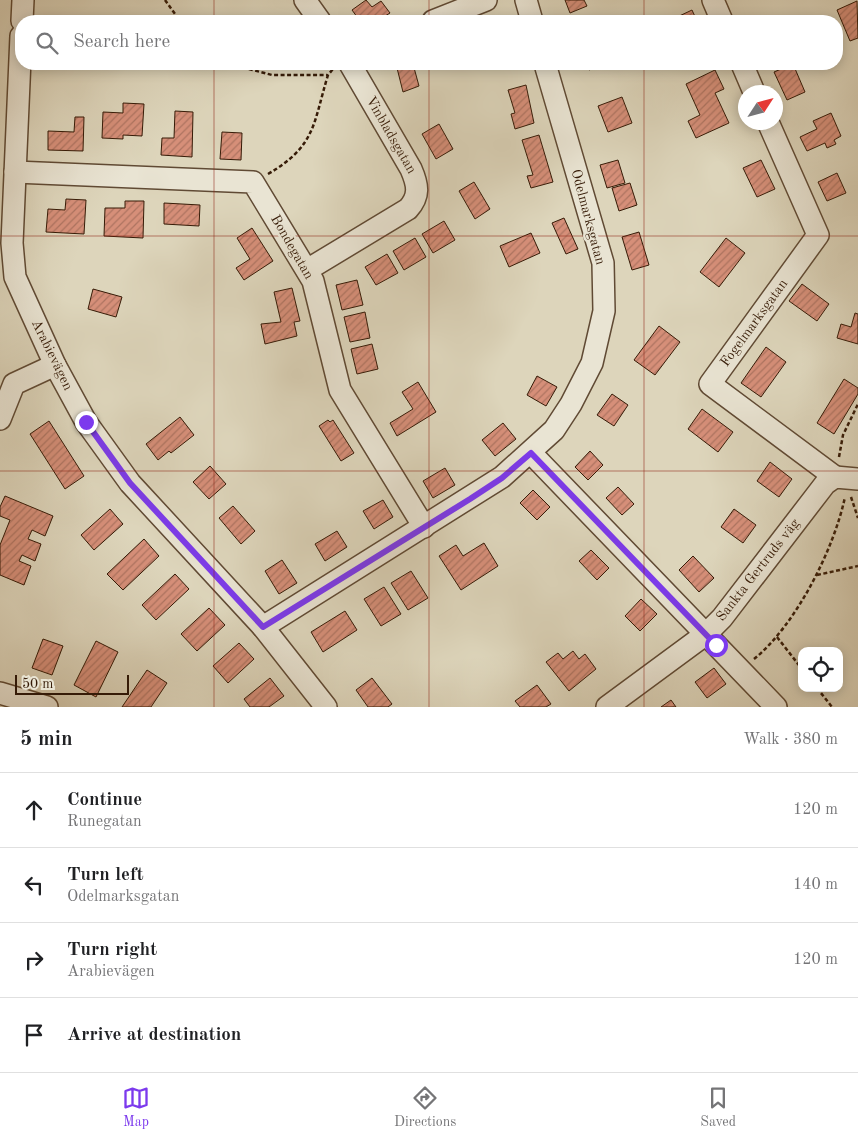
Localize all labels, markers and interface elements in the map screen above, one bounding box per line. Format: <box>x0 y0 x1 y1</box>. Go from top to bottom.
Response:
search box <box>15 15 843 70</box>
icon: search <box>33 29 61 57</box>
text: Search here <box>73 33 170 52</box>
north arrow <box>738 85 783 130</box>
street label: Vinbladsgatan <box>363 94 419 176</box>
street label: Odelmarksgatan <box>569 168 608 267</box>
street label: Bondegatan <box>268 212 316 282</box>
street label: Fogelmarksgatan <box>718 276 791 369</box>
street label: Arabievägen <box>29 317 75 393</box>
route end <box>75 411 98 434</box>
street label: Sankta Gertruds väg <box>714 516 802 624</box>
route start <box>705 634 728 657</box>
map controls <box>798 647 843 692</box>
button: locate <box>798 647 843 692</box>
scale bar <box>15 672 129 695</box>
text: 50 m <box>22 677 53 691</box>
text: 5 min <box>20 729 73 750</box>
text: Walk · 380 m <box>743 732 838 748</box>
text: Continue <box>67 791 142 810</box>
icon: ahead <box>20 796 48 824</box>
text: 120 m <box>793 802 838 818</box>
text: Runegatan <box>67 814 142 830</box>
text: Turn left <box>67 866 144 885</box>
icon: left <box>20 871 48 899</box>
text: 140 m <box>793 877 838 893</box>
text: Odelmarksgatan <box>67 889 179 905</box>
text: Turn right <box>67 941 157 960</box>
icon: right <box>20 946 48 974</box>
text: 120 m <box>793 952 838 968</box>
text: Arabievägen <box>67 964 155 980</box>
icon: arrive <box>20 1021 48 1049</box>
text: Arrive at destination <box>67 1026 241 1045</box>
tab: Map <box>122 1084 150 1131</box>
tab: Directions <box>394 1084 456 1131</box>
tab: Saved <box>700 1084 736 1131</box>

